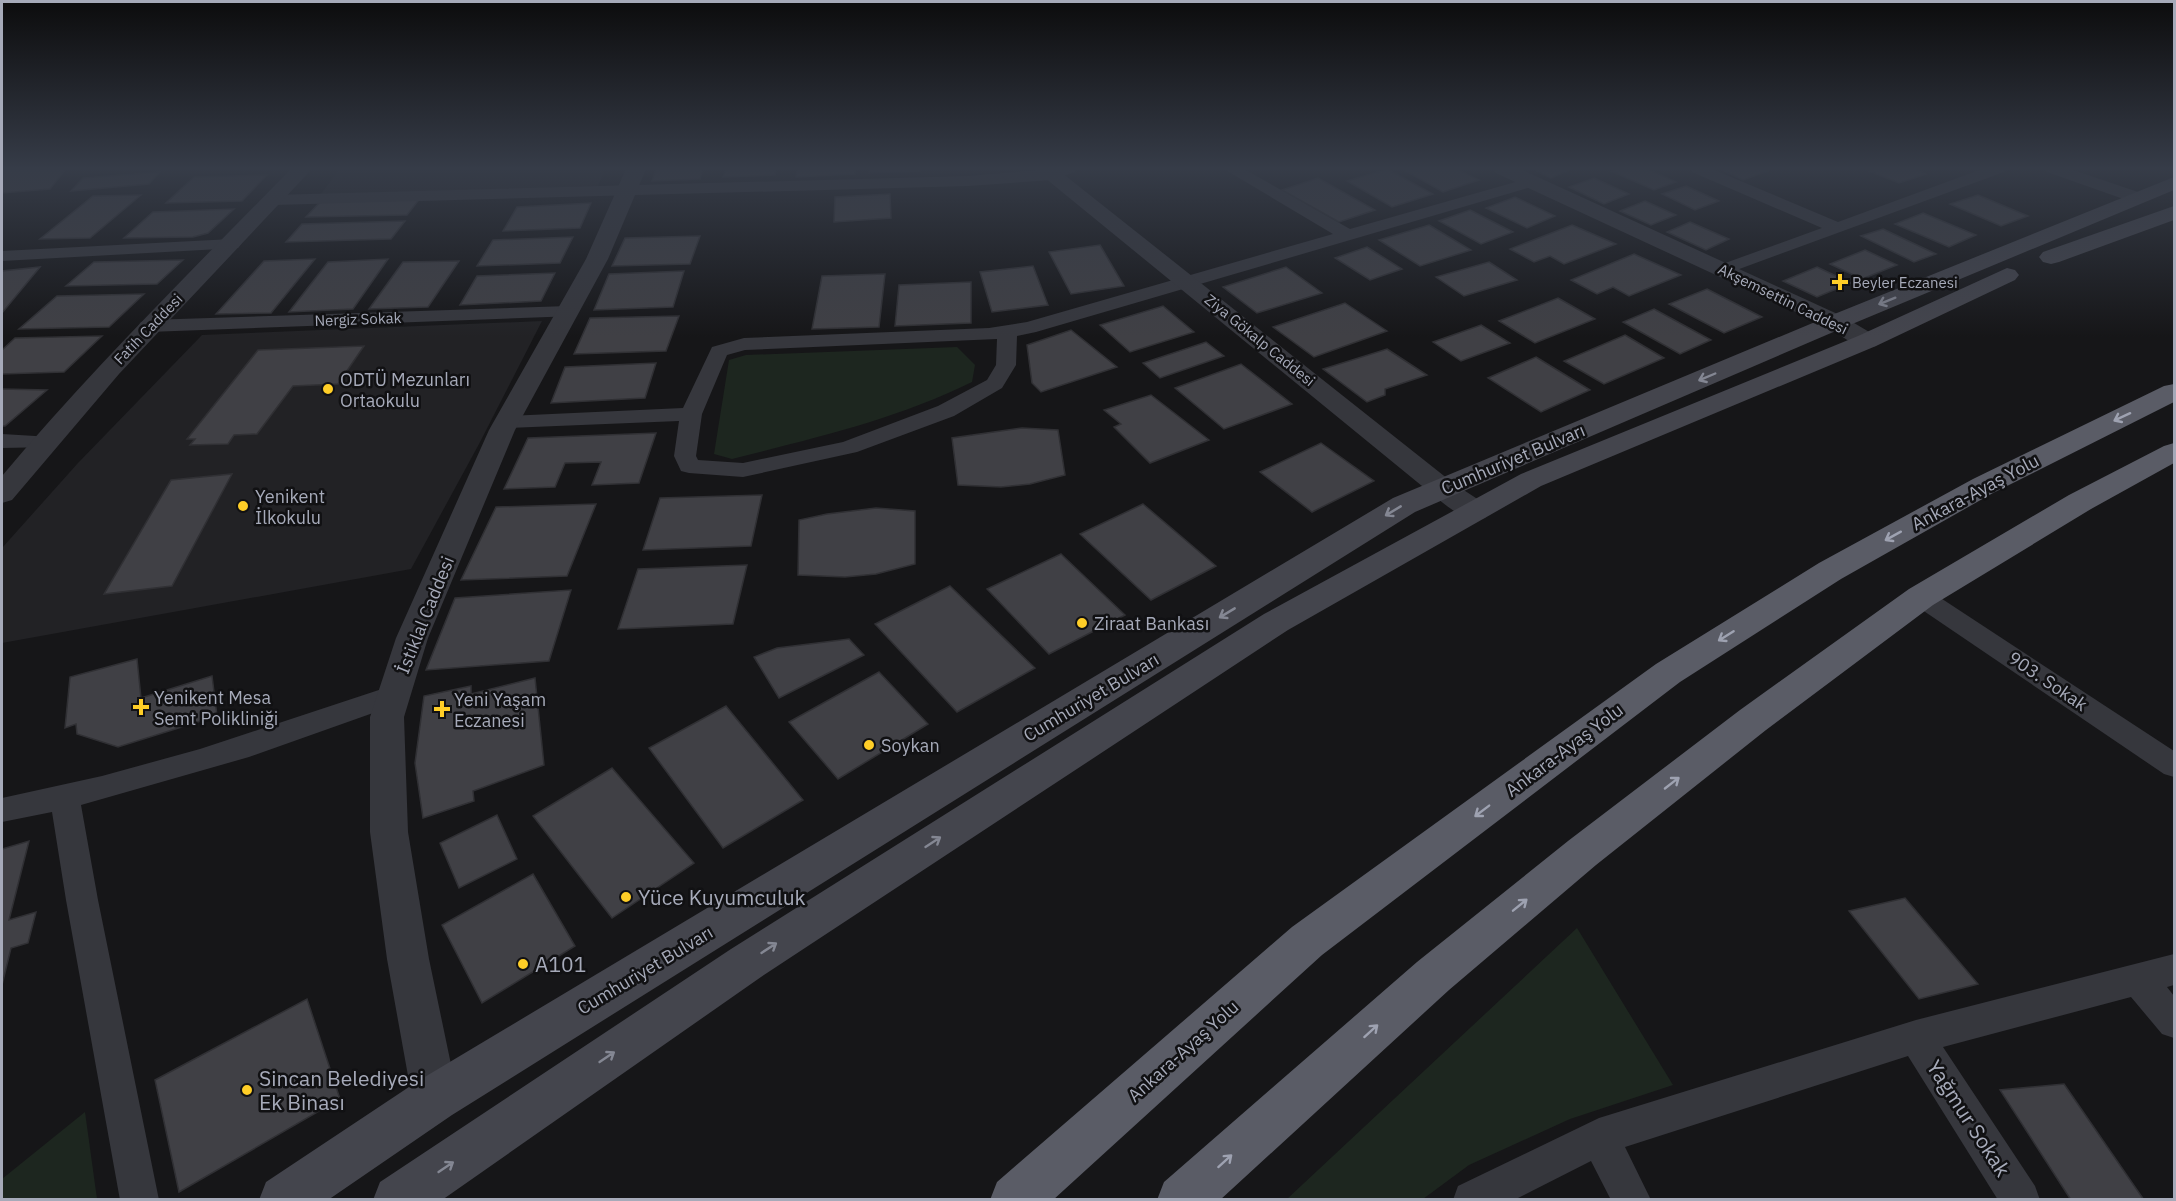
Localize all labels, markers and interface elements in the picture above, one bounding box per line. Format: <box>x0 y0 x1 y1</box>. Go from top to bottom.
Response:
street label: Akşemsettin Caddesi <box>1715 259 1851 339</box>
place label: Beyler Eczanesi <box>1852 273 1958 292</box>
marker: Beyler Eczanesi <box>1833 275 1847 289</box>
street label: Fatih Caddesi <box>110 290 186 368</box>
street label: Ziya Gökalp Caddesi <box>1201 290 1319 390</box>
one-way arrow <box>1878 296 1897 307</box>
street label: Nergiz Sokak <box>314 308 402 330</box>
place label: ODTÜ Mezunları Ortaokulu <box>340 368 470 412</box>
one-way arrow <box>1699 372 1717 383</box>
marker: ODTÜ Mezunları Ortaokulu <box>321 382 335 396</box>
one-way arrow <box>2113 411 2131 423</box>
street label: Cumhuriyet Bulvarı <box>1438 418 1588 500</box>
street label: Ankara-Ayaş Yolu <box>1907 449 2043 535</box>
place label: Yenikent İlkokulu <box>255 485 325 529</box>
marker: Yenikent İlkokulu <box>236 499 250 513</box>
one-way arrow <box>1385 506 1402 518</box>
one-way arrow <box>1885 530 1902 542</box>
street label: İstiklal Caddesi <box>391 553 459 677</box>
one-way arrow <box>1219 608 1236 620</box>
place label: Ziraat Bankası <box>1094 612 1209 635</box>
marker: Ziraat Bankası <box>1075 616 1089 630</box>
one-way arrow <box>1718 630 1735 642</box>
street label: 903. Sokak <box>2004 646 2092 716</box>
street label: Cumhuriyet Bulvarı <box>1019 647 1163 747</box>
place label: Yenikent Mesa Semt Polikliniği <box>154 686 278 730</box>
place label: Yeni Yaşam Eczanesi <box>454 688 546 732</box>
marker: Yenikent Mesa Semt Polikliniği <box>132 698 150 716</box>
street label: Ankara-Ayaş Yolu <box>1501 698 1627 802</box>
marker: Yeni Yaşam Eczanesi <box>435 702 449 716</box>
place label: Soykan <box>881 734 940 757</box>
marker: Soykan <box>862 738 876 752</box>
one-way arrow <box>1664 777 1680 790</box>
one-way arrow <box>1474 804 1490 817</box>
one-way arrow <box>924 836 941 848</box>
place label: Yüce Kuyumculuk <box>638 883 806 911</box>
marker: Yüce Kuyumculuk <box>619 890 633 904</box>
one-way arrow <box>1512 898 1527 912</box>
street label: Cumhuriyet Bulvarı <box>573 920 717 1020</box>
one-way arrow <box>760 941 777 953</box>
place label: A101 <box>535 950 586 978</box>
marker: A101 <box>516 957 530 971</box>
street label: Ankara-Ayaş Yolu <box>1123 995 1243 1107</box>
one-way arrow <box>1363 1024 1378 1038</box>
one-way arrow <box>599 1051 615 1063</box>
street label: Yağmur Sokak <box>1921 1054 2017 1182</box>
place label: Sincan Belediyesi Ek Binası <box>259 1064 424 1116</box>
marker: Sincan Belediyesi Ek Binası <box>240 1083 254 1097</box>
one-way arrow <box>1218 1154 1233 1168</box>
one-way arrow <box>437 1160 454 1172</box>

